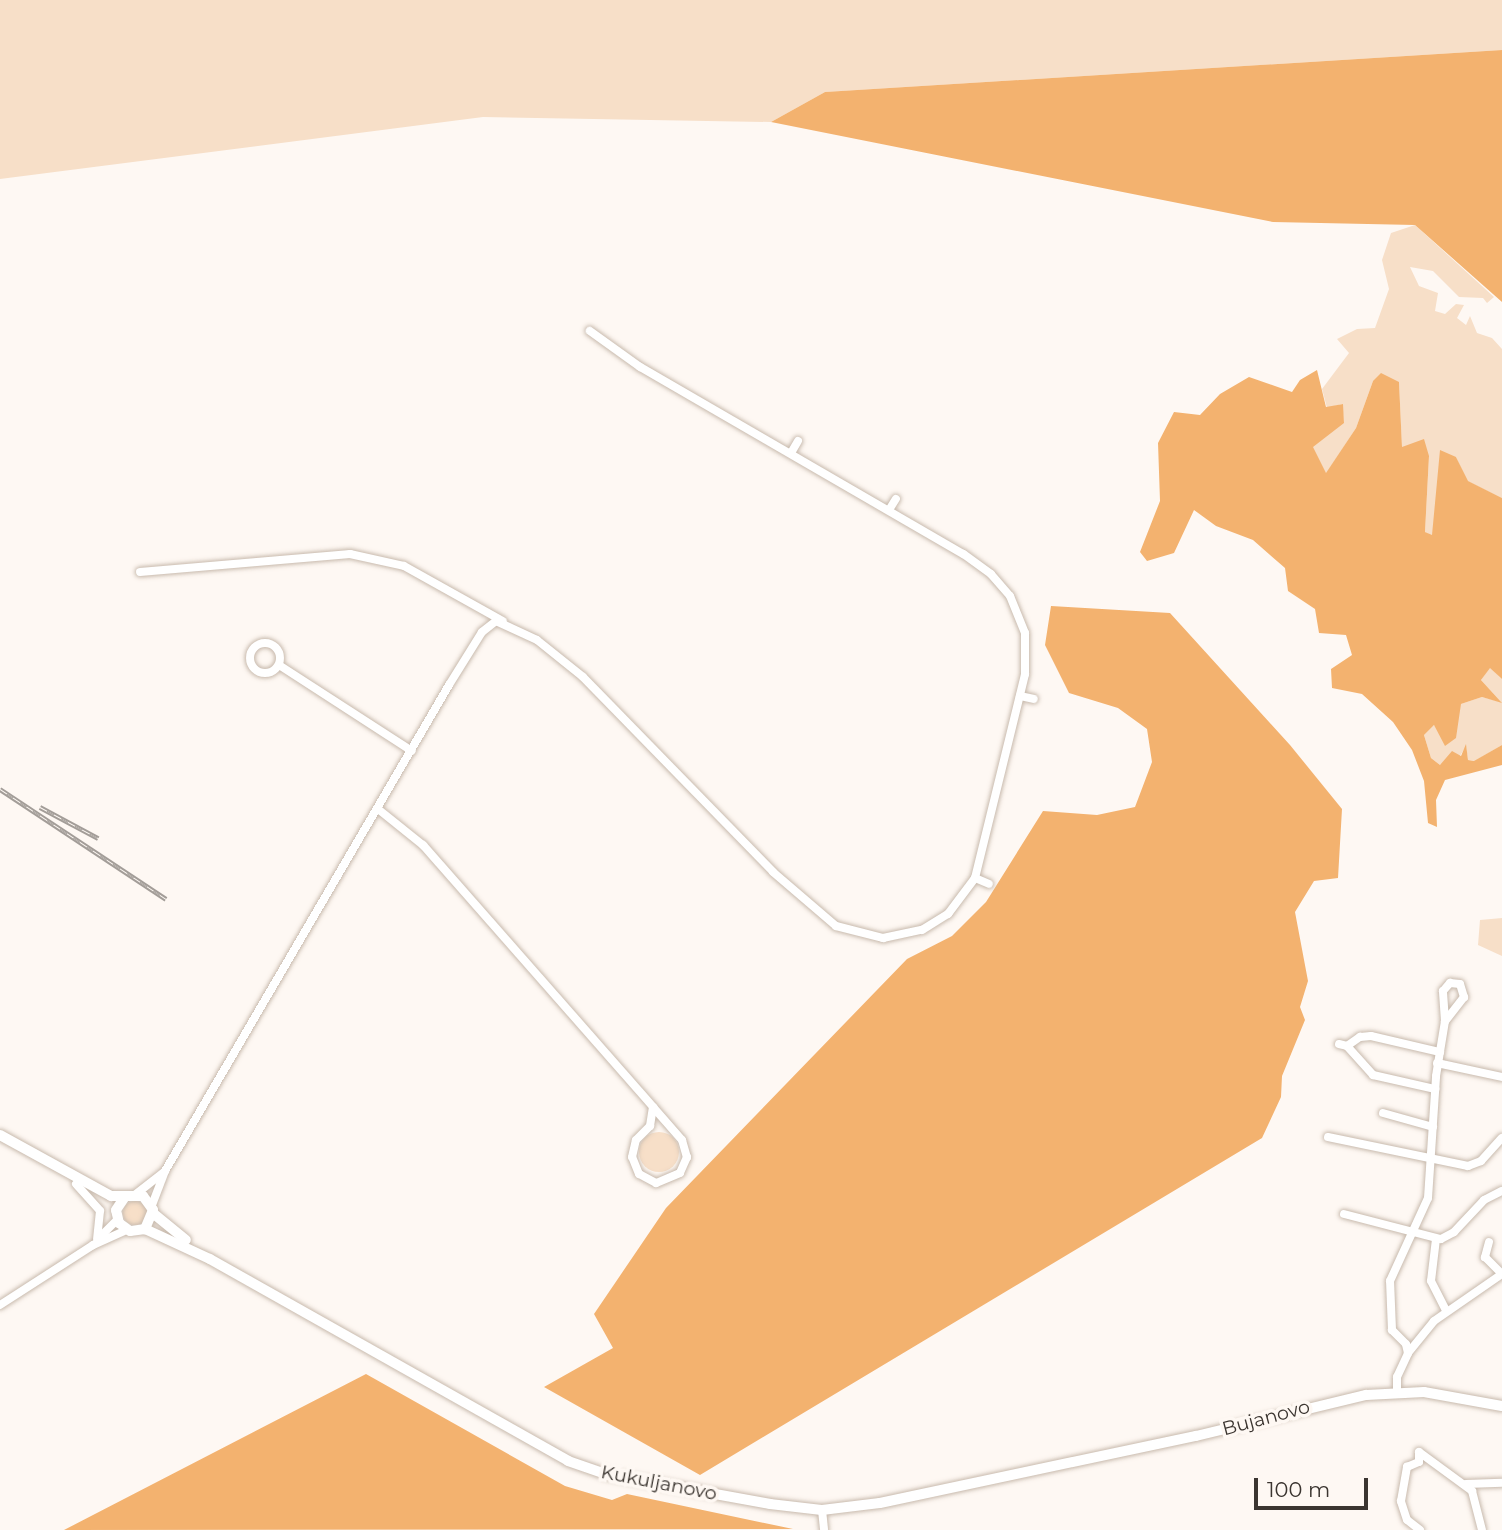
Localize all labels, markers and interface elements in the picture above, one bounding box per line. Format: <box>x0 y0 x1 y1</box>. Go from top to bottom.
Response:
street label: Bujanovo <box>1220 1395 1312 1441</box>
street label: Kukuljanovo <box>599 1461 719 1505</box>
scale bar <box>1257 1464 1371 1508</box>
text: 100 m <box>1267 1477 1330 1502</box>

